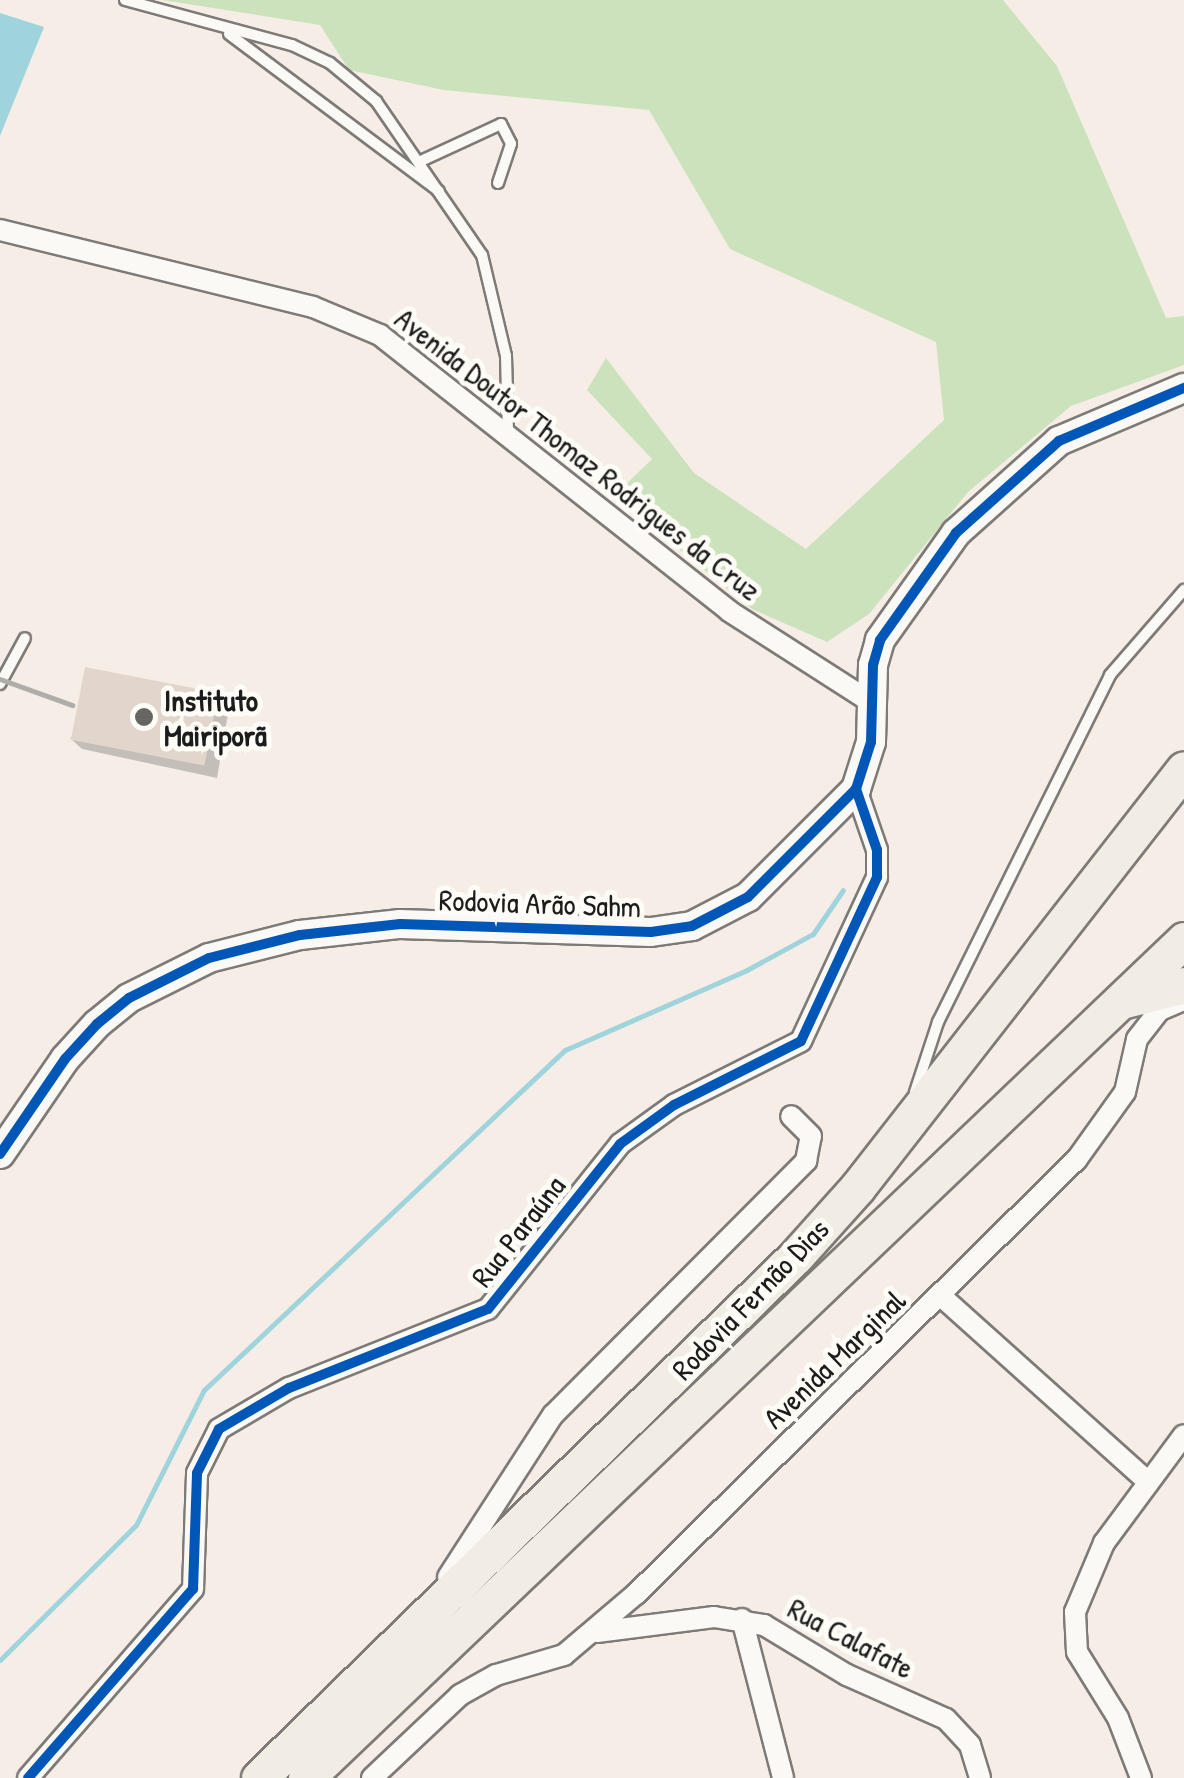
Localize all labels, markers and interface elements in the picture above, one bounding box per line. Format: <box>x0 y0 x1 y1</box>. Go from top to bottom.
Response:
street label: Avenida Doutor Thomaz Rodrigues da Cruz <box>388 300 768 608</box>
place label: Instituto Mairiporã <box>164 682 267 752</box>
marker: Instituto Mairiporã <box>133 706 155 728</box>
street label: Rodovia Arão Sahm <box>438 881 642 925</box>
street label: Rua Paraúna <box>463 1168 573 1294</box>
street label: Rodovia Fernão Dias <box>664 1211 836 1387</box>
street label: Avenida Marginal <box>755 1282 913 1436</box>
street label: Rua Calafate <box>782 1590 920 1686</box>

